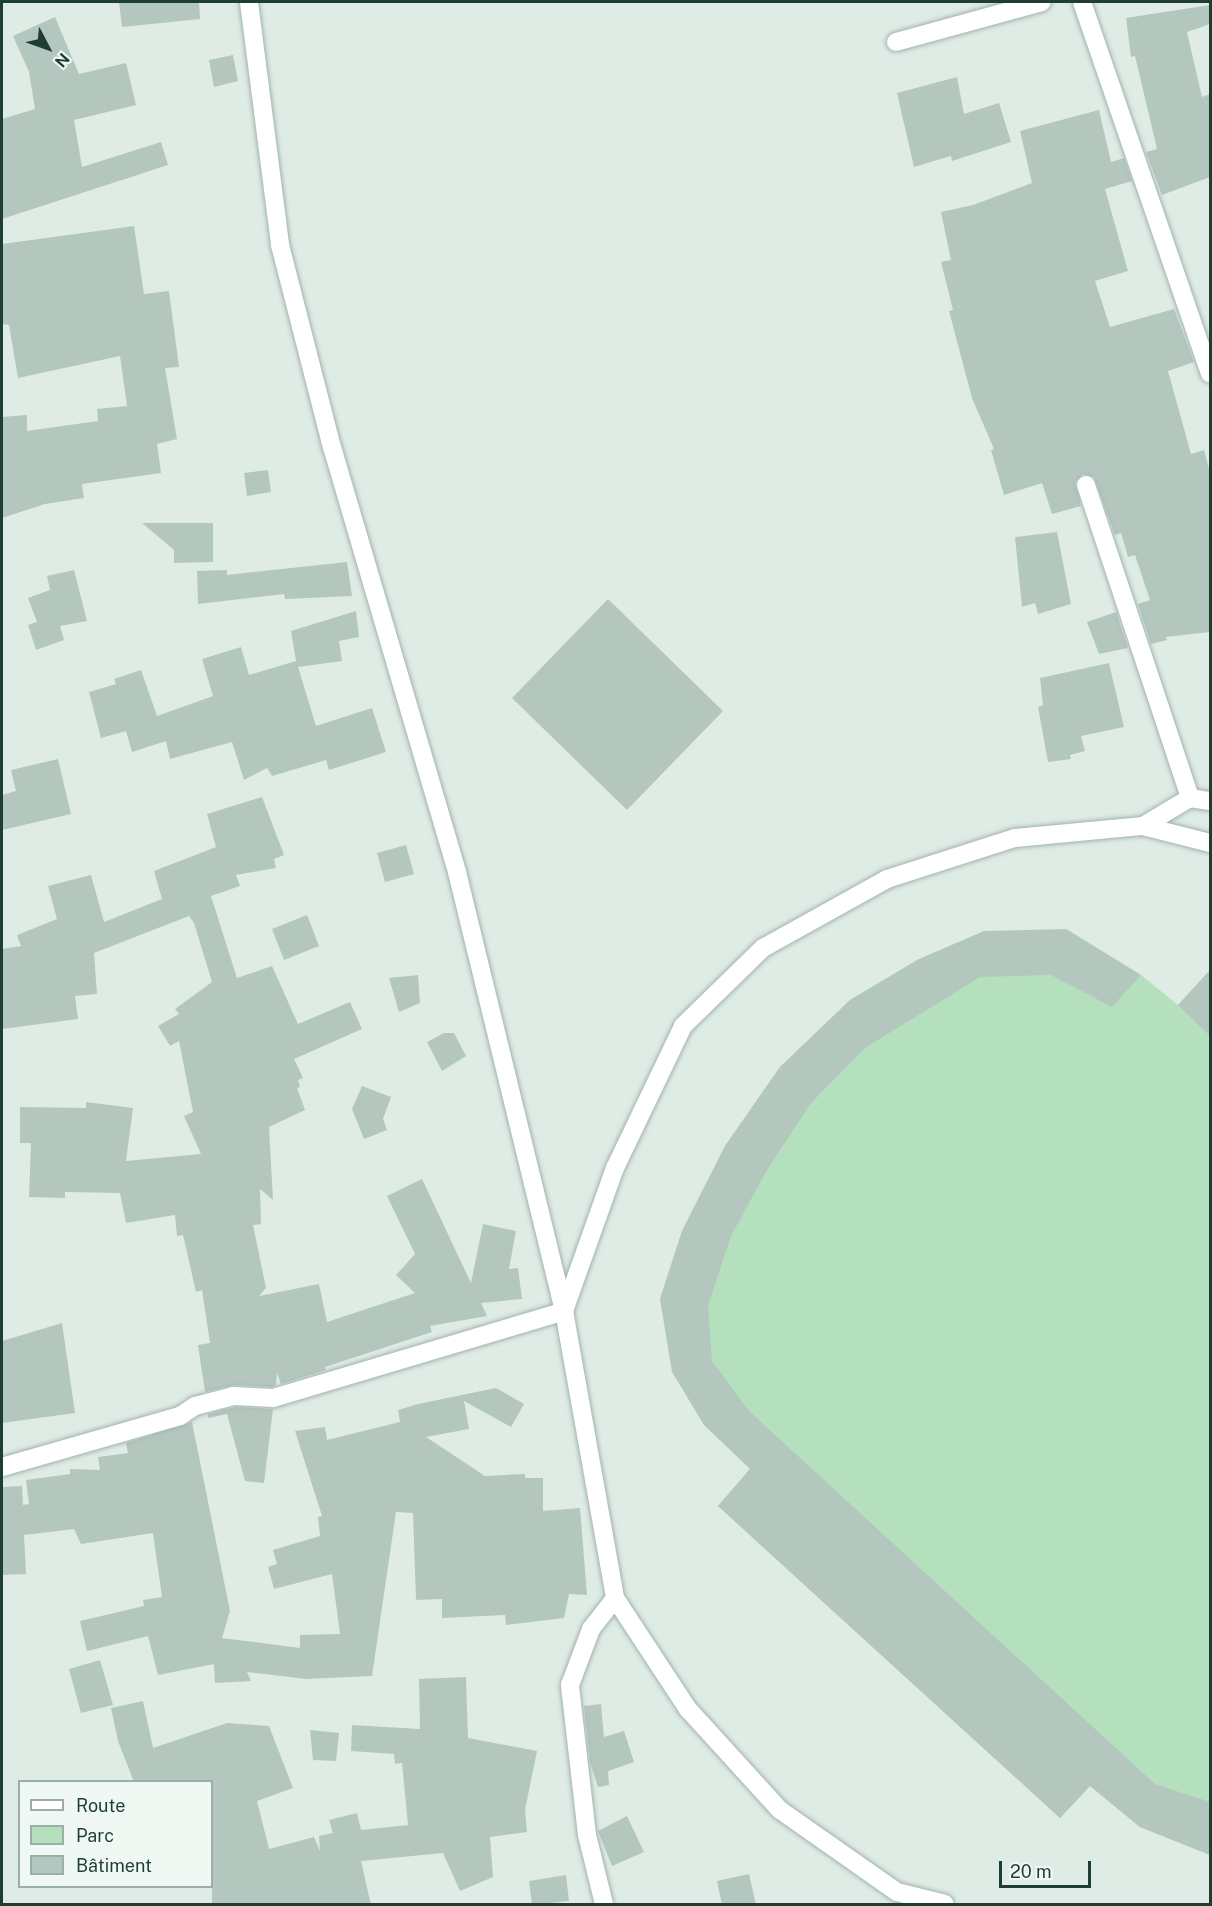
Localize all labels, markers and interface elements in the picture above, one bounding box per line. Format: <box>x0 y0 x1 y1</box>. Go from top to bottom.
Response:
north arrow <box>18 18 78 78</box>
text: N <box>51 49 73 71</box>
legend <box>18 1780 213 1888</box>
text: Route <box>76 1795 125 1816</box>
text: Parc <box>76 1825 114 1846</box>
scale bar <box>1002 1849 1094 1887</box>
text: Bâtiment <box>76 1855 152 1876</box>
text: 20 m <box>1010 1861 1052 1882</box>

